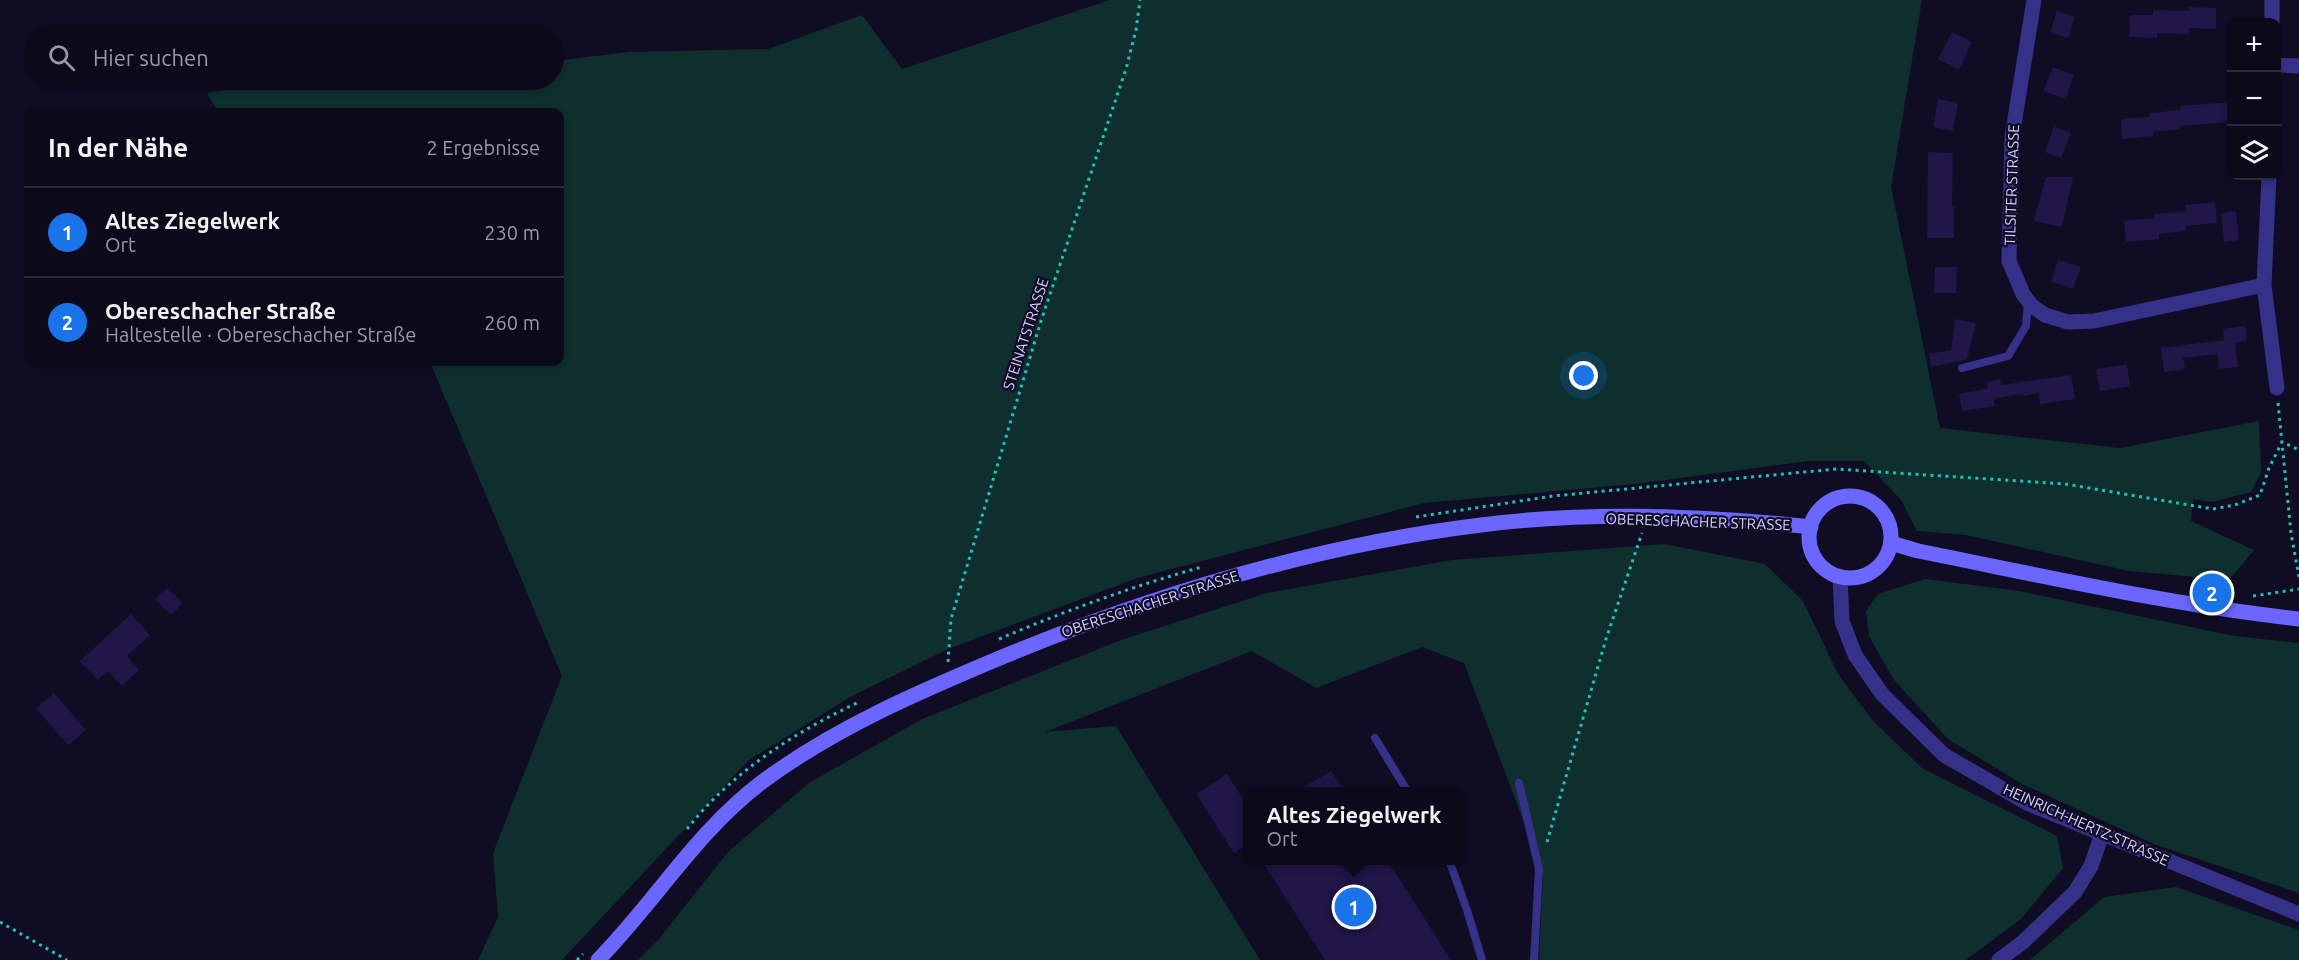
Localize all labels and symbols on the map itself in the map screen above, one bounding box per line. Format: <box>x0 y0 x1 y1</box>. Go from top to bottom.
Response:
street label: TILSITER STRASSE <box>2001 124 2022 246</box>
street label: STEINATSTRASSE <box>999 276 1052 392</box>
your location <box>1569 361 1598 390</box>
street label: OBERESCHACHER STRASSE <box>1605 510 1791 533</box>
street label: OBERESCHACHER STRASSE <box>1059 567 1241 640</box>
pin: 2 <box>2192 570 2232 616</box>
street label: HEINRICH-HERTZ-STRASSE <box>2001 780 2172 869</box>
pin: 1 <box>1334 884 1374 930</box>

